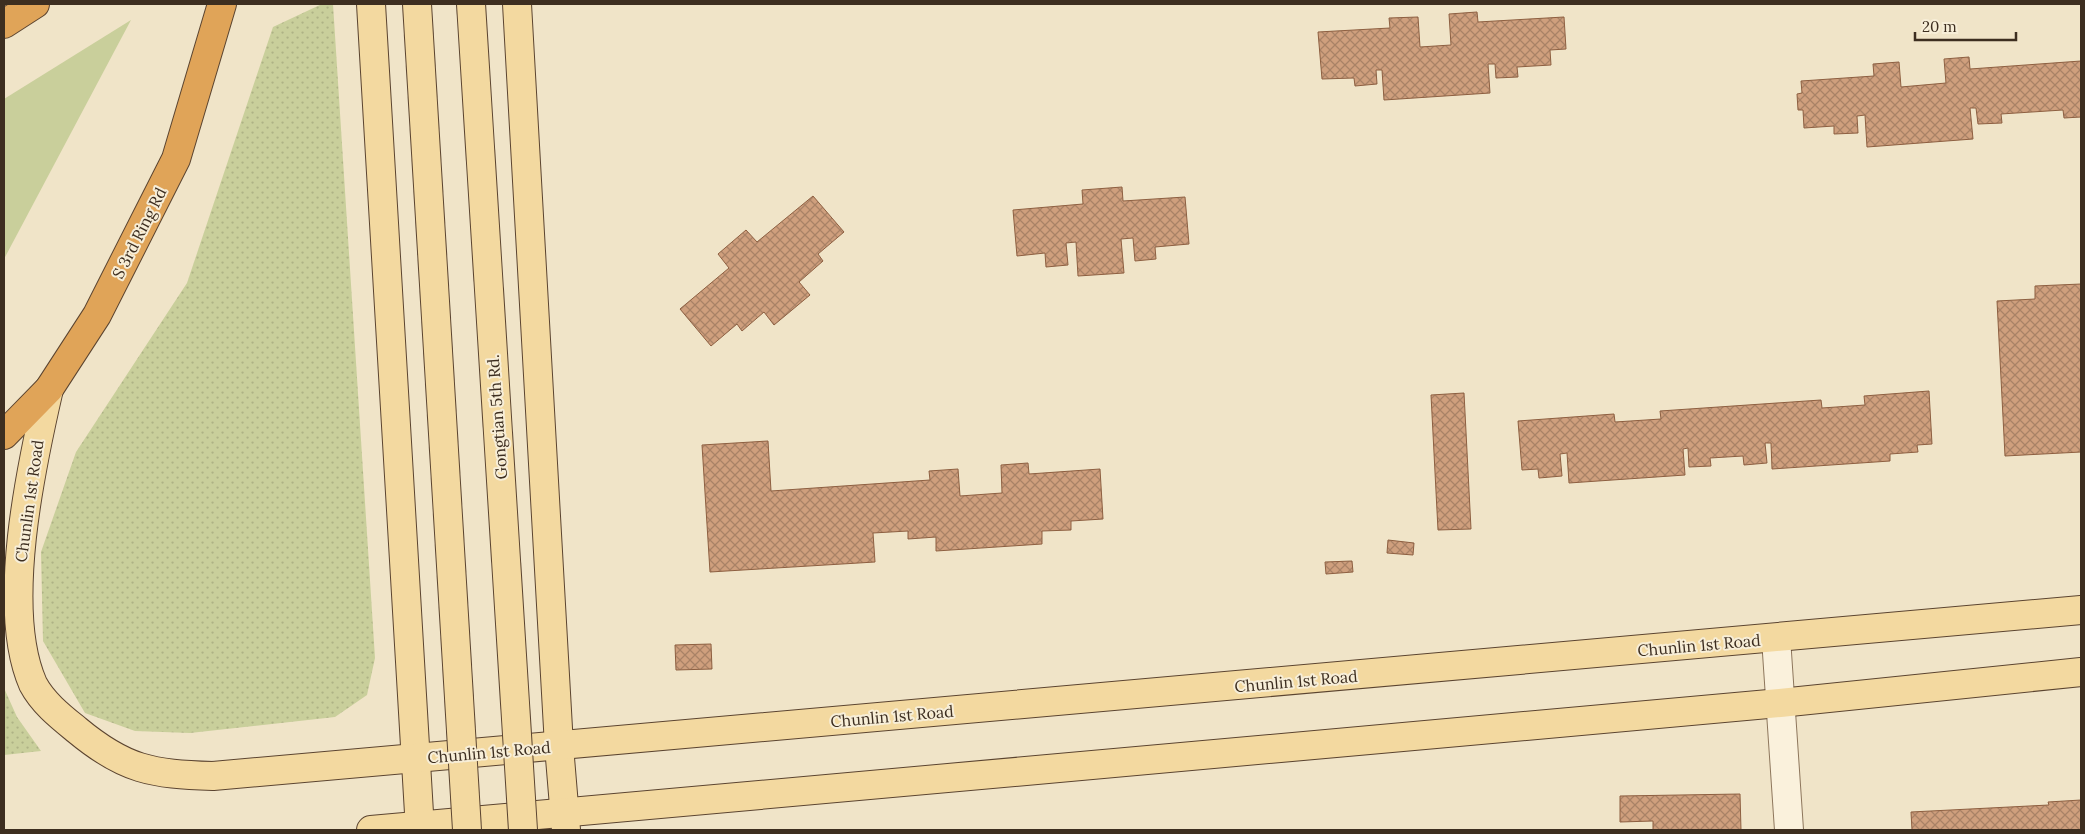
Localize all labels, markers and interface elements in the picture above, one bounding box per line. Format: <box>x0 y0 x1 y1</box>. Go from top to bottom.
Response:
scale bar <box>1915 10 2016 42</box>
text: 20 m <box>1922 17 1957 36</box>
street label: S 3rd Ring Rd <box>107 184 171 282</box>
street label: Gongtian 5th Rd. <box>483 354 511 480</box>
street label: Chunlin 1st Road <box>10 438 48 564</box>
street label: Chunlin 1st Road <box>1637 630 1762 660</box>
street label: Chunlin 1st Road <box>1234 666 1359 696</box>
street label: Chunlin 1st Road <box>830 701 955 731</box>
street label: Chunlin 1st Road <box>427 737 552 767</box>

